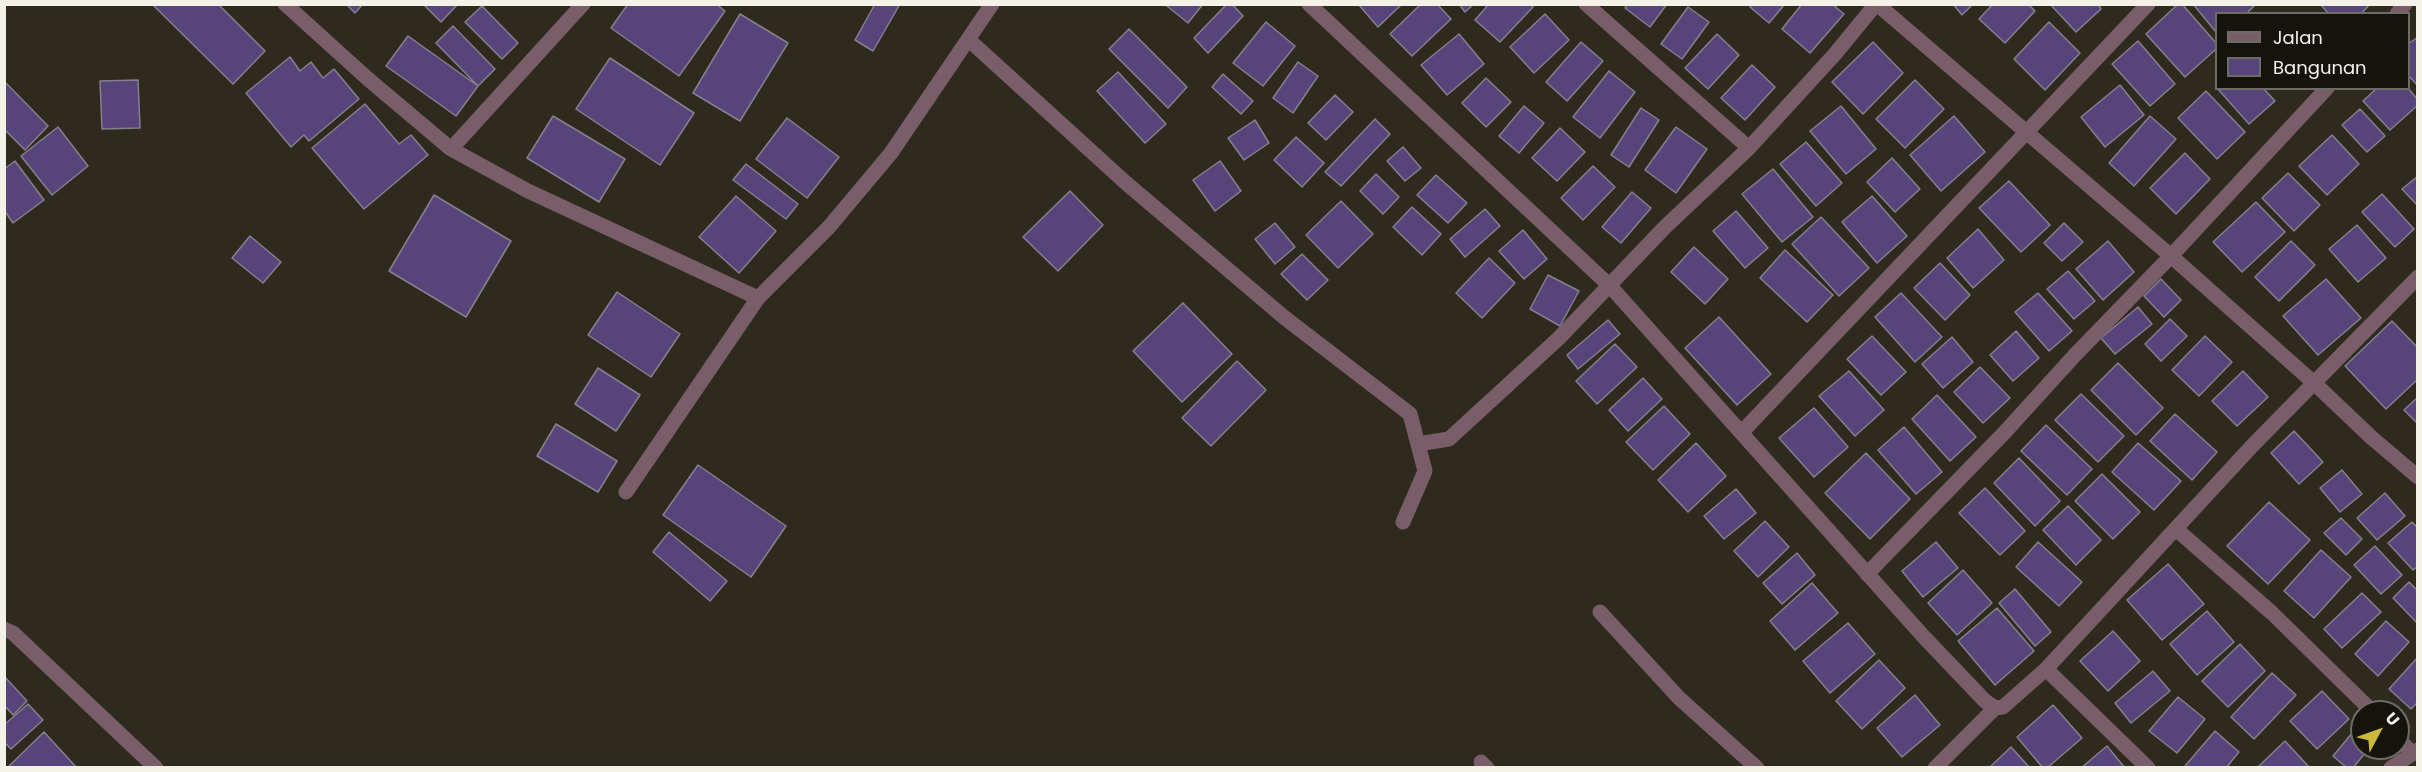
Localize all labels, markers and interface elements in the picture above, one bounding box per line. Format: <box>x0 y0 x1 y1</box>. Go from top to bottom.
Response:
legend <box>2215 12 2410 90</box>
text: Jalan <box>2273 25 2323 50</box>
text: Bangunan <box>2273 55 2367 80</box>
north arrow <box>2350 700 2410 760</box>
text: U <box>2380 707 2405 731</box>

